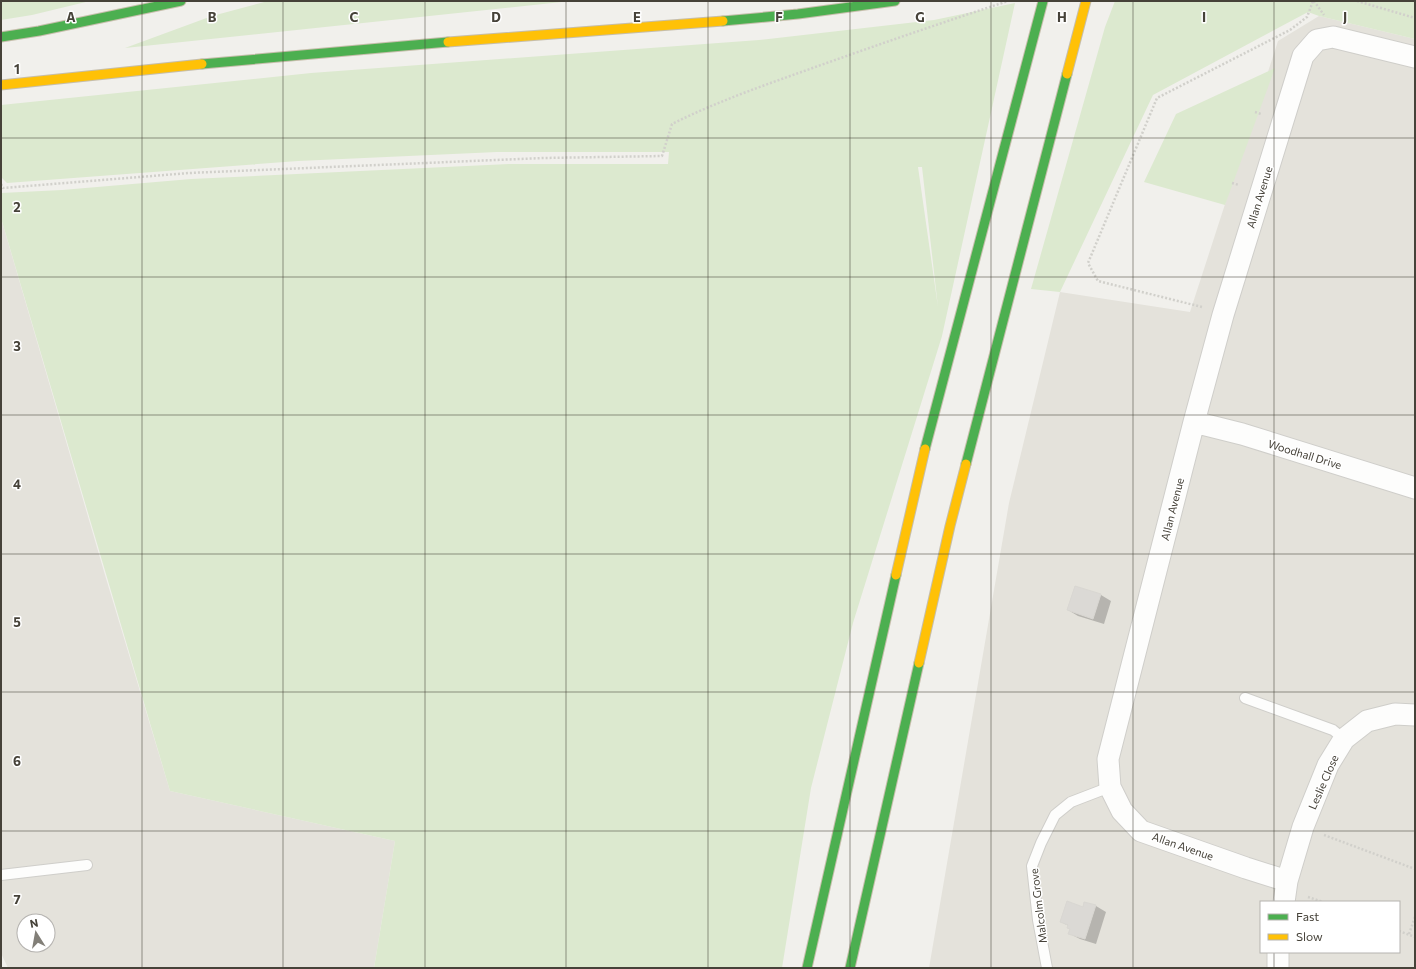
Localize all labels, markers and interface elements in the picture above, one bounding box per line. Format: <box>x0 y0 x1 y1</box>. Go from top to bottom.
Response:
text: A <box>66 9 76 25</box>
text: B <box>208 9 217 25</box>
text: C <box>350 9 359 25</box>
text: D <box>491 9 501 25</box>
text: E <box>633 9 641 25</box>
text: F <box>775 9 783 25</box>
text: G <box>915 9 925 25</box>
text: H <box>1057 9 1067 25</box>
text: I <box>1202 9 1206 25</box>
text: J <box>1343 9 1347 25</box>
text: 1 <box>14 61 20 77</box>
street label: Allan Avenue <box>1243 164 1275 230</box>
text: 2 <box>13 199 21 215</box>
text: 3 <box>13 338 21 354</box>
street label: Woodhall Drive <box>1267 437 1344 471</box>
text: 4 <box>13 476 21 492</box>
street label: Allan Avenue <box>1158 476 1186 542</box>
text: 5 <box>13 614 21 630</box>
text: 6 <box>13 753 21 769</box>
street label: Leslie Close <box>1305 753 1341 811</box>
street label: Allan Avenue <box>1151 829 1216 863</box>
street label: Malcolm Grove <box>1027 868 1049 944</box>
text: 7 <box>13 891 21 907</box>
legend <box>1260 901 1400 953</box>
text: Fast <box>1296 909 1319 923</box>
north arrow <box>16 913 56 953</box>
text: N <box>29 916 39 930</box>
text: Slow <box>1296 929 1323 943</box>

